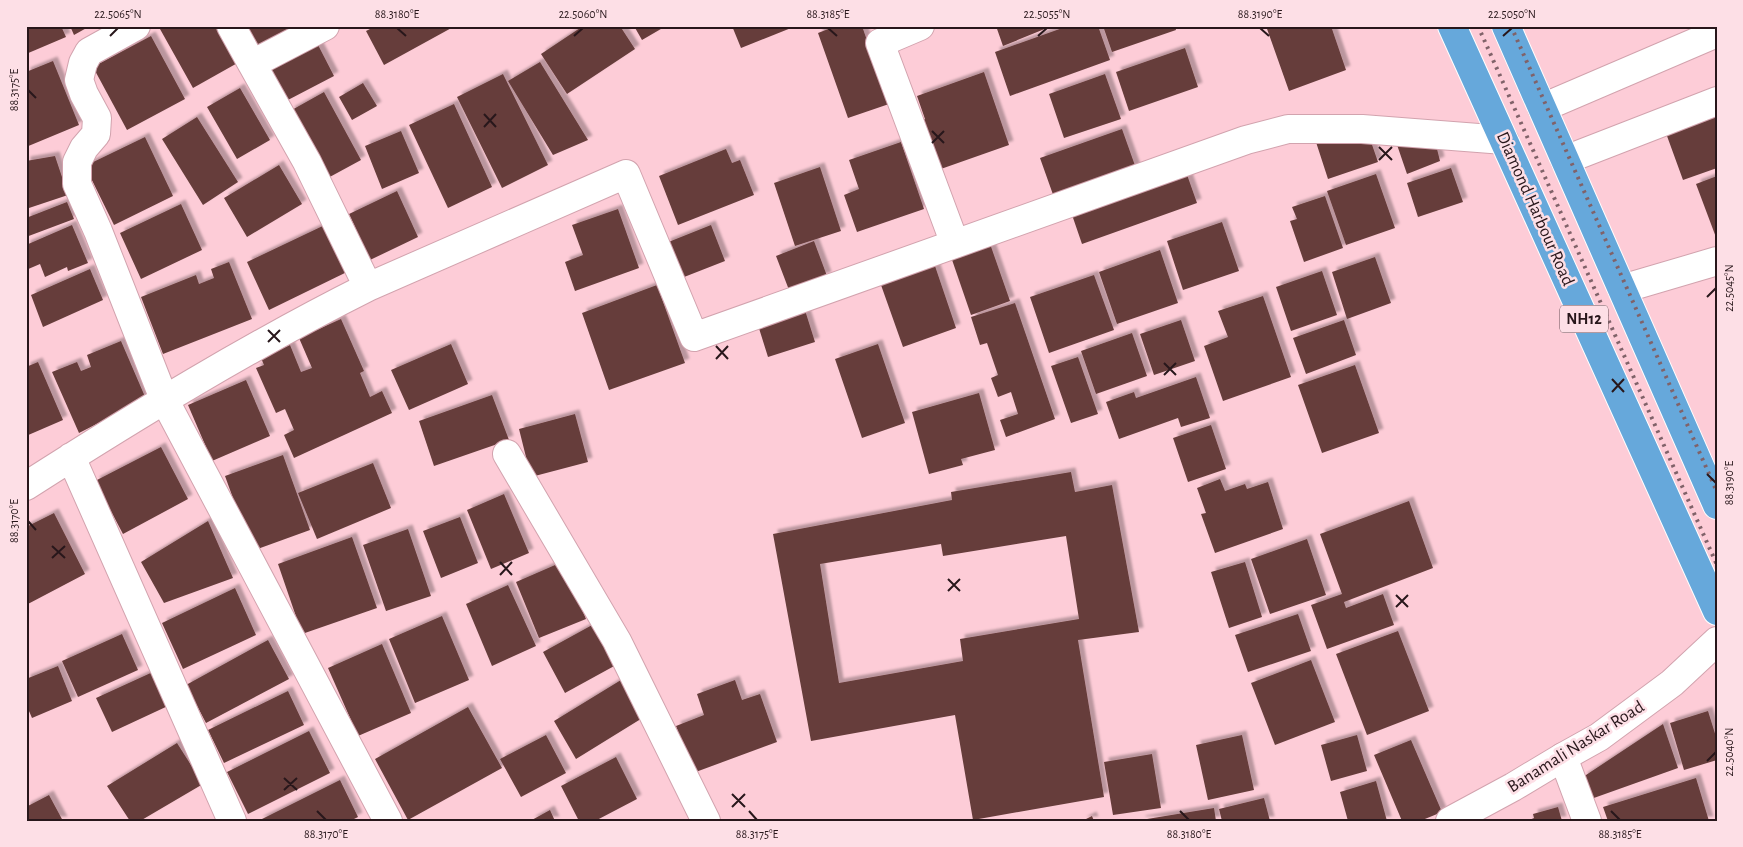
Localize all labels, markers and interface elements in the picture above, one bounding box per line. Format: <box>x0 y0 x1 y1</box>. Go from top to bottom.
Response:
text: 22.5065°N <box>94 8 142 20</box>
text: 88.3180°E <box>375 8 419 20</box>
text: 22.5060°N <box>559 8 607 20</box>
text: 88.3185°E <box>806 8 850 20</box>
text: 22.5055°N <box>1024 8 1070 20</box>
text: 88.3190°E <box>1238 8 1282 20</box>
text: 22.5050°N <box>1488 8 1536 20</box>
text: 88.3175°E <box>8 69 20 111</box>
street label: Diamond Harbour Road <box>1493 129 1577 289</box>
text: 22.5045°N <box>1723 264 1735 312</box>
road number: NH12 <box>1560 306 1608 332</box>
text: 88.3190°E <box>1723 461 1735 505</box>
text: 88.3170°E <box>8 499 20 543</box>
street label: Banamali Naskar Road <box>1505 698 1647 796</box>
text: 22.5040°N <box>1723 728 1735 776</box>
text: 88.3170°E <box>304 828 348 840</box>
text: 88.3175°E <box>736 828 778 840</box>
text: 88.3180°E <box>1167 828 1211 840</box>
text: 88.3185°E <box>1598 828 1642 840</box>

